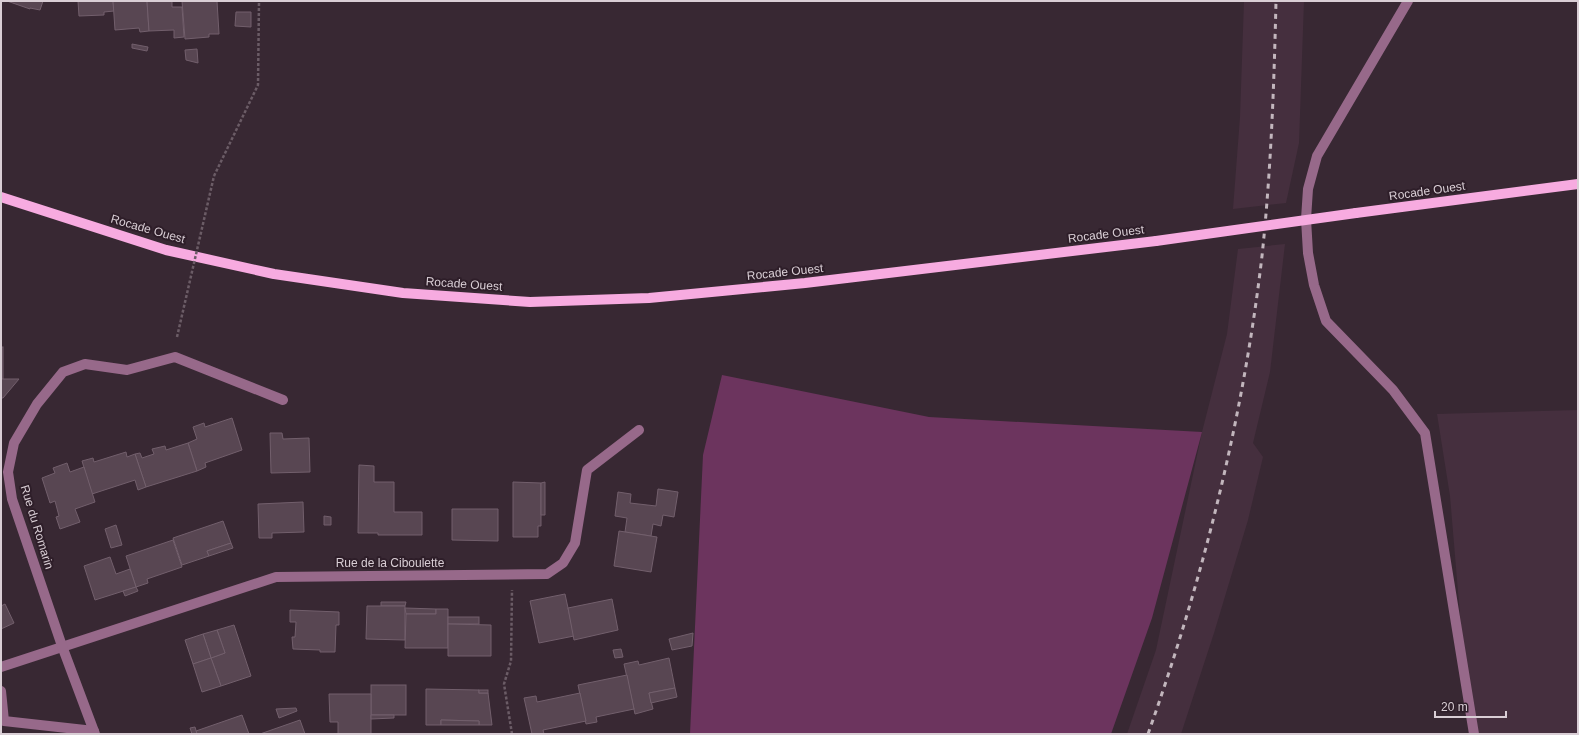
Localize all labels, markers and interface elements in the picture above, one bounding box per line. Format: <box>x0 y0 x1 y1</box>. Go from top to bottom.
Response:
street label: Rocade Ouest <box>1388 179 1467 203</box>
street label: Rocade Ouest <box>109 212 187 246</box>
street label: Rocade Ouest <box>1067 222 1146 246</box>
street label: Rocade Ouest <box>746 261 825 283</box>
street label: Rocade Ouest <box>425 274 503 294</box>
street label: Rue du Romarin <box>18 483 56 571</box>
street label: Rue de la Ciboulette <box>336 556 445 570</box>
scale bar <box>1435 693 1506 719</box>
text: 20 m <box>1441 700 1468 714</box>

